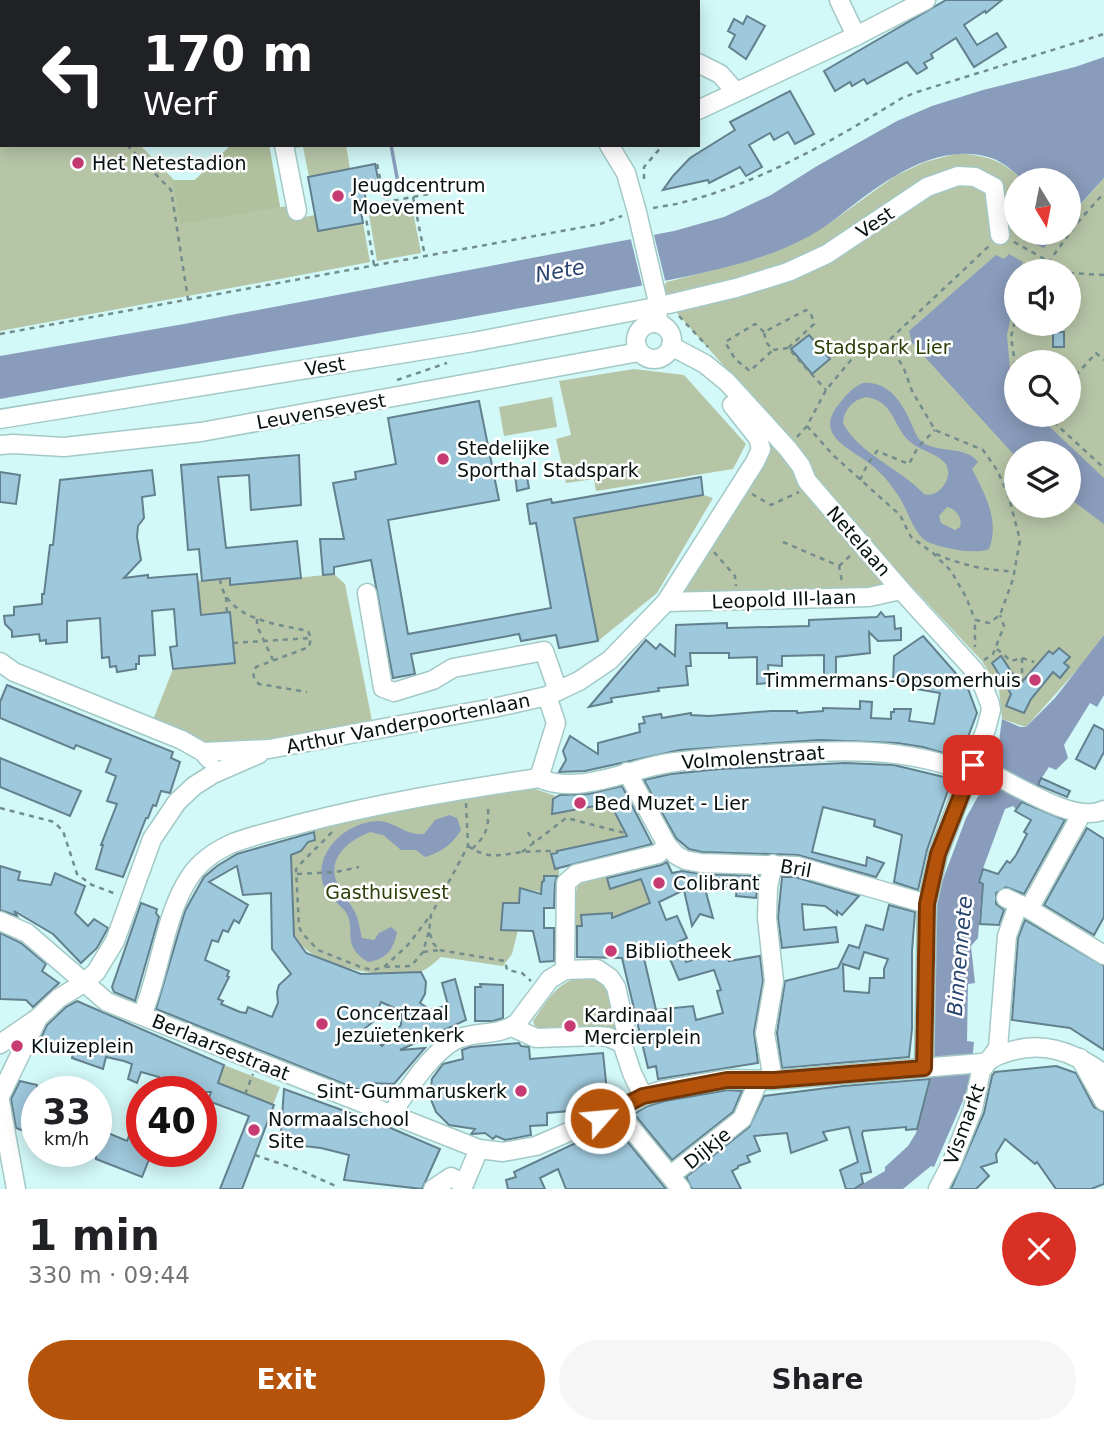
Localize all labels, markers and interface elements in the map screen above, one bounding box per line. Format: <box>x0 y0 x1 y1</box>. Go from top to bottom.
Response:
text: 170 m <box>143 26 313 83</box>
icon: left <box>28 28 119 119</box>
text: Werf <box>143 85 217 123</box>
place label: Het Netestadion <box>92 152 247 174</box>
marker: Het Netestadion <box>70 155 86 171</box>
north arrow <box>1004 168 1082 245</box>
map controls <box>1004 168 1081 518</box>
place label: Jeugdcentrum Moevement <box>351 174 485 218</box>
marker: Jeugdcentrum Moevement <box>330 188 346 204</box>
street label: Vest <box>852 202 898 242</box>
water label: Nete <box>533 255 587 287</box>
button: sound <box>1004 259 1081 336</box>
park label: Stadspark Lier <box>813 336 951 358</box>
button: search <box>1004 350 1081 427</box>
street label: Vest <box>303 352 347 380</box>
street label: Leuvensevest <box>255 389 387 433</box>
place label: Stedelijke Sporthal Stadspark <box>457 437 639 481</box>
button: layers <box>1004 441 1081 518</box>
marker: Stedelijke Sporthal Stadspark <box>435 451 451 467</box>
street label: Netelaan <box>823 501 895 581</box>
street label: Leopold III-laan <box>711 585 857 613</box>
place label: Timmermans-Opsomerhuis <box>763 669 1021 691</box>
marker: Timmermans-Opsomerhuis <box>1027 672 1043 688</box>
street label: Arthur Vanderpoortenlaan <box>284 689 532 757</box>
pin <box>943 735 1003 795</box>
street label: Volmolenstraat <box>681 741 825 773</box>
icon: arrive <box>954 746 992 784</box>
place label: Bed Muzet - Lier <box>594 792 749 814</box>
marker: Bed Muzet - Lier <box>572 795 588 811</box>
street label: Bril <box>779 854 813 882</box>
place label: Colibrant <box>673 872 759 894</box>
marker: Colibrant <box>651 875 667 891</box>
park label: Gasthuisvest <box>325 881 449 903</box>
water label: Binnennete <box>943 895 977 1017</box>
place label: Bibliotheek <box>625 940 731 962</box>
marker: Bibliotheek <box>603 943 619 959</box>
place label: Concertzaal Jezuïetenkerk <box>335 1002 464 1046</box>
place label: Kardinaal Mercierplein <box>584 1004 701 1048</box>
street label: Berlaarsestraat <box>149 1009 293 1085</box>
marker: Concertzaal Jezuïetenkerk <box>314 1016 330 1032</box>
marker: Kardinaal Mercierplein <box>562 1018 578 1034</box>
place label: Kluizeplein <box>31 1035 134 1057</box>
marker: Kluizeplein <box>9 1038 25 1054</box>
speed limit sign: 40 <box>126 1076 217 1167</box>
place label: Sint-Gummaruskerk <box>317 1080 507 1102</box>
position arrow <box>563 1081 637 1155</box>
street label: Vismarkt <box>939 1081 989 1167</box>
marker: Sint-Gummaruskerk <box>513 1083 529 1099</box>
text: 33 <box>42 1092 91 1132</box>
place label: Normaalschool Site <box>268 1108 409 1152</box>
marker: Normaalschool Site <box>246 1122 262 1138</box>
street label: Dijkje <box>679 1123 735 1173</box>
text: km/h <box>44 1128 89 1149</box>
text: 1 min <box>28 1211 160 1260</box>
button: close <box>1002 1212 1076 1286</box>
text: 330 m · 09:44 <box>28 1262 190 1288</box>
button: Exit <box>28 1340 545 1420</box>
button: Share <box>559 1340 1076 1420</box>

